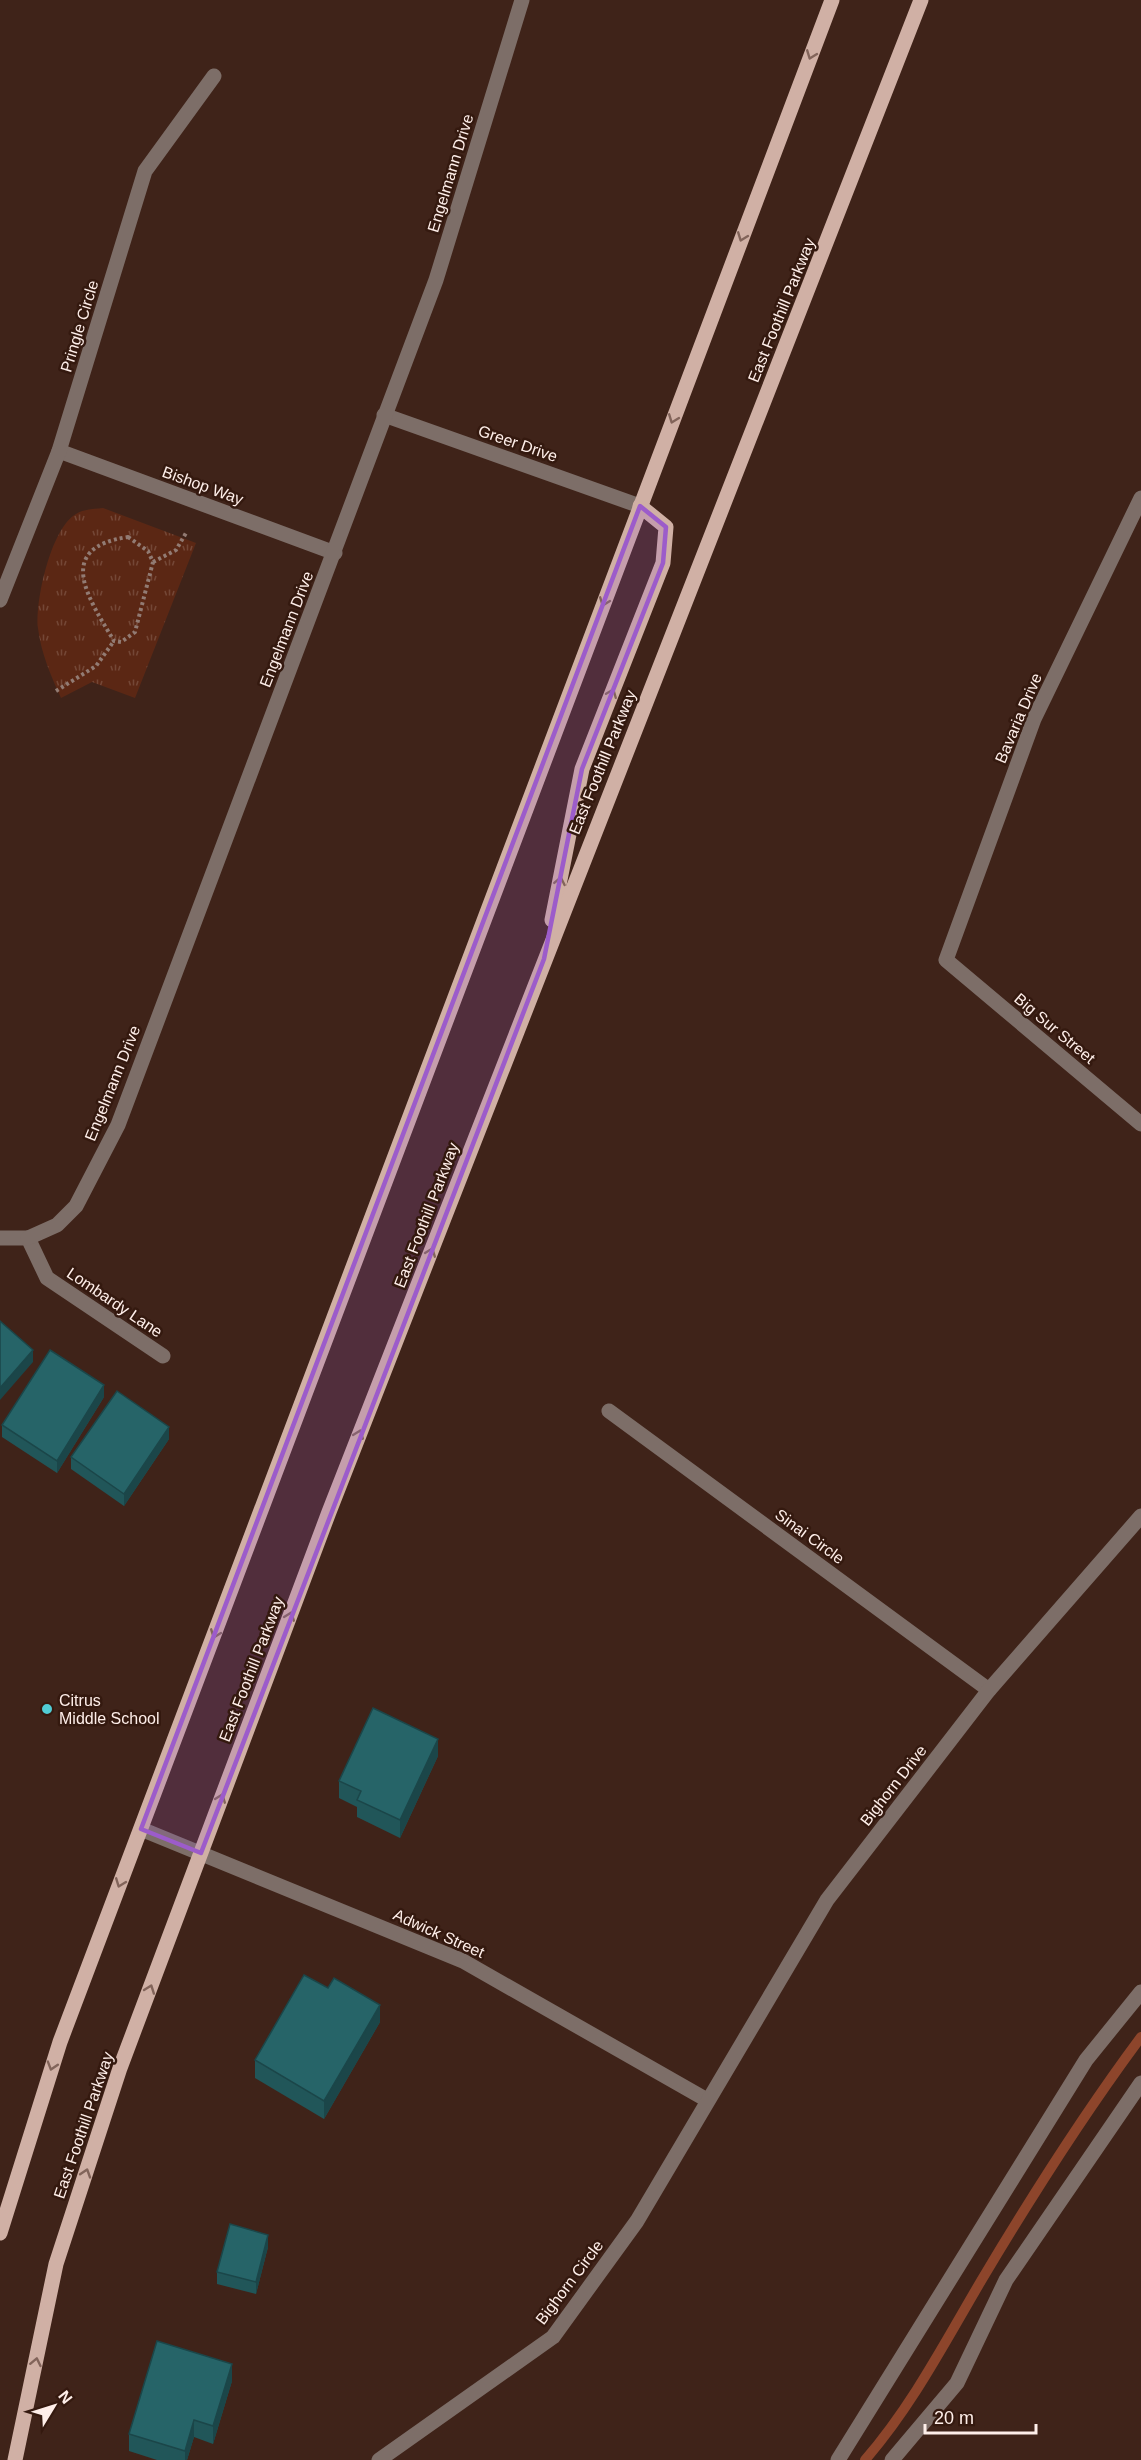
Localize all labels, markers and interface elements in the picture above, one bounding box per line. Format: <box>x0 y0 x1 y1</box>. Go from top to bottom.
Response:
one-way arrow <box>806 49 819 60</box>
street label: Engelmann Drive <box>424 112 477 234</box>
one-way arrow <box>737 231 750 242</box>
street label: East Foothill Parkway <box>745 236 818 385</box>
street label: Pringle Circle <box>57 278 102 374</box>
one-way arrow <box>668 413 680 424</box>
street label: Greer Drive <box>476 422 560 465</box>
street label: Bishop Way <box>160 463 246 508</box>
street label: Engelmann Drive <box>257 569 316 690</box>
one-way arrow <box>599 596 611 607</box>
street label: Bavaria Drive <box>992 671 1045 766</box>
street label: East Foothill Parkway <box>566 688 639 837</box>
one-way arrow <box>604 689 617 699</box>
one-way arrow <box>552 876 565 886</box>
street label: Big Sur Street <box>1011 990 1099 1067</box>
street label: Engelmann Drive <box>82 1023 143 1143</box>
street label: East Foothill Parkway <box>391 1140 462 1290</box>
one-way arrow <box>424 1247 436 1258</box>
street label: Lombardy Lane <box>64 1264 166 1341</box>
one-way arrow <box>352 1429 365 1439</box>
street label: Sinai Circle <box>772 1506 848 1567</box>
street label: East Foothill Parkway <box>216 1594 287 1744</box>
one-way arrow <box>282 1611 295 1621</box>
one-way arrow <box>210 1628 222 1639</box>
place label: Citrus Middle School <box>59 1692 160 1727</box>
marker: Citrus Middle School <box>40 1702 54 1716</box>
street label: Bighorn Drive <box>857 1742 930 1829</box>
one-way arrow <box>214 1793 226 1804</box>
one-way arrow <box>115 1877 127 1888</box>
street label: Adwick Street <box>391 1906 487 1961</box>
one-way arrow <box>142 1984 155 1995</box>
street label: East Foothill Parkway <box>50 2050 117 2201</box>
one-way arrow <box>47 2060 59 2071</box>
one-way arrow <box>78 2168 91 2179</box>
street label: Bighorn Circle <box>532 2237 606 2328</box>
one-way arrow <box>28 2357 41 2367</box>
north arrow <box>24 2376 84 2436</box>
text: N <box>55 2387 76 2407</box>
scale bar <box>925 2397 1036 2435</box>
text: 20 m <box>934 2408 974 2428</box>

